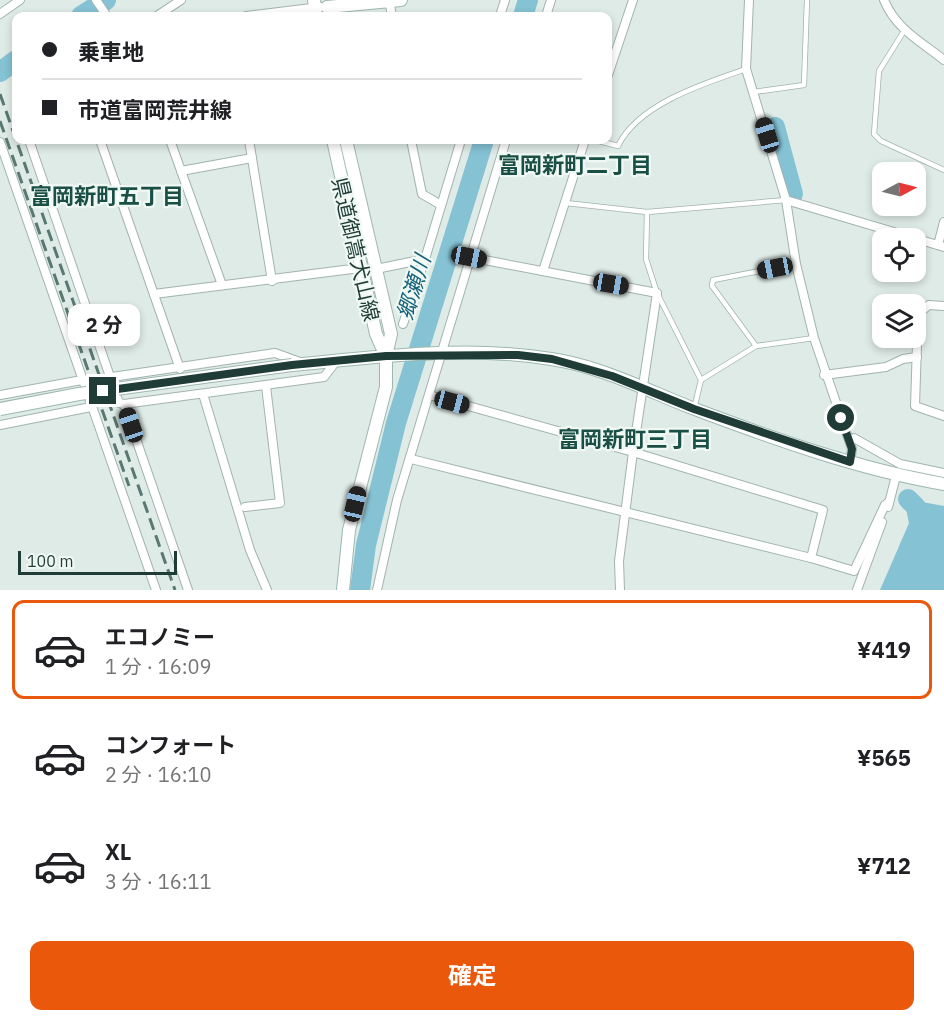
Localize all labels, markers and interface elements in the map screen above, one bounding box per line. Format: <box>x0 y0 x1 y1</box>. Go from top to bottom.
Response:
text: 乗車地 <box>78 37 144 66</box>
text: 市道富岡荒井線 <box>78 95 232 124</box>
car <box>753 115 781 155</box>
district label: 富岡新町二丁目 <box>498 150 652 179</box>
north arrow <box>872 162 926 216</box>
map controls <box>872 162 926 348</box>
street label: 県道御嵩犬山線 <box>326 174 386 324</box>
district label: 富岡新町五丁目 <box>30 181 184 210</box>
button: locate <box>872 228 926 282</box>
car <box>450 245 488 269</box>
water label: 郷瀬川 <box>389 249 437 323</box>
car <box>756 256 794 280</box>
car <box>592 272 630 296</box>
button: layers <box>872 294 926 348</box>
callout: 2 分 <box>67 304 139 346</box>
text: 2 分 <box>86 311 122 338</box>
route end <box>89 377 116 404</box>
car <box>432 389 472 415</box>
route start <box>827 404 854 431</box>
car <box>117 405 145 445</box>
district label: 富岡新町三丁目 <box>558 424 712 453</box>
car <box>342 484 368 524</box>
scale bar <box>18 548 177 576</box>
text: 100 m <box>27 551 74 571</box>
text: エコノミー <box>105 622 215 651</box>
icon: car <box>33 623 87 677</box>
text: ¥419 <box>857 635 911 664</box>
text: 1 分 · 16:09 <box>105 653 212 680</box>
text: コンフォート <box>105 730 236 759</box>
icon: car <box>33 731 87 785</box>
text: ¥565 <box>857 743 911 772</box>
text: 2 分 · 16:10 <box>105 761 212 788</box>
text: XL <box>105 837 131 866</box>
icon: car <box>33 839 87 893</box>
text: ¥712 <box>857 851 911 880</box>
text: 3 分 · 16:11 <box>105 868 212 895</box>
button: 確定 <box>30 941 914 1010</box>

